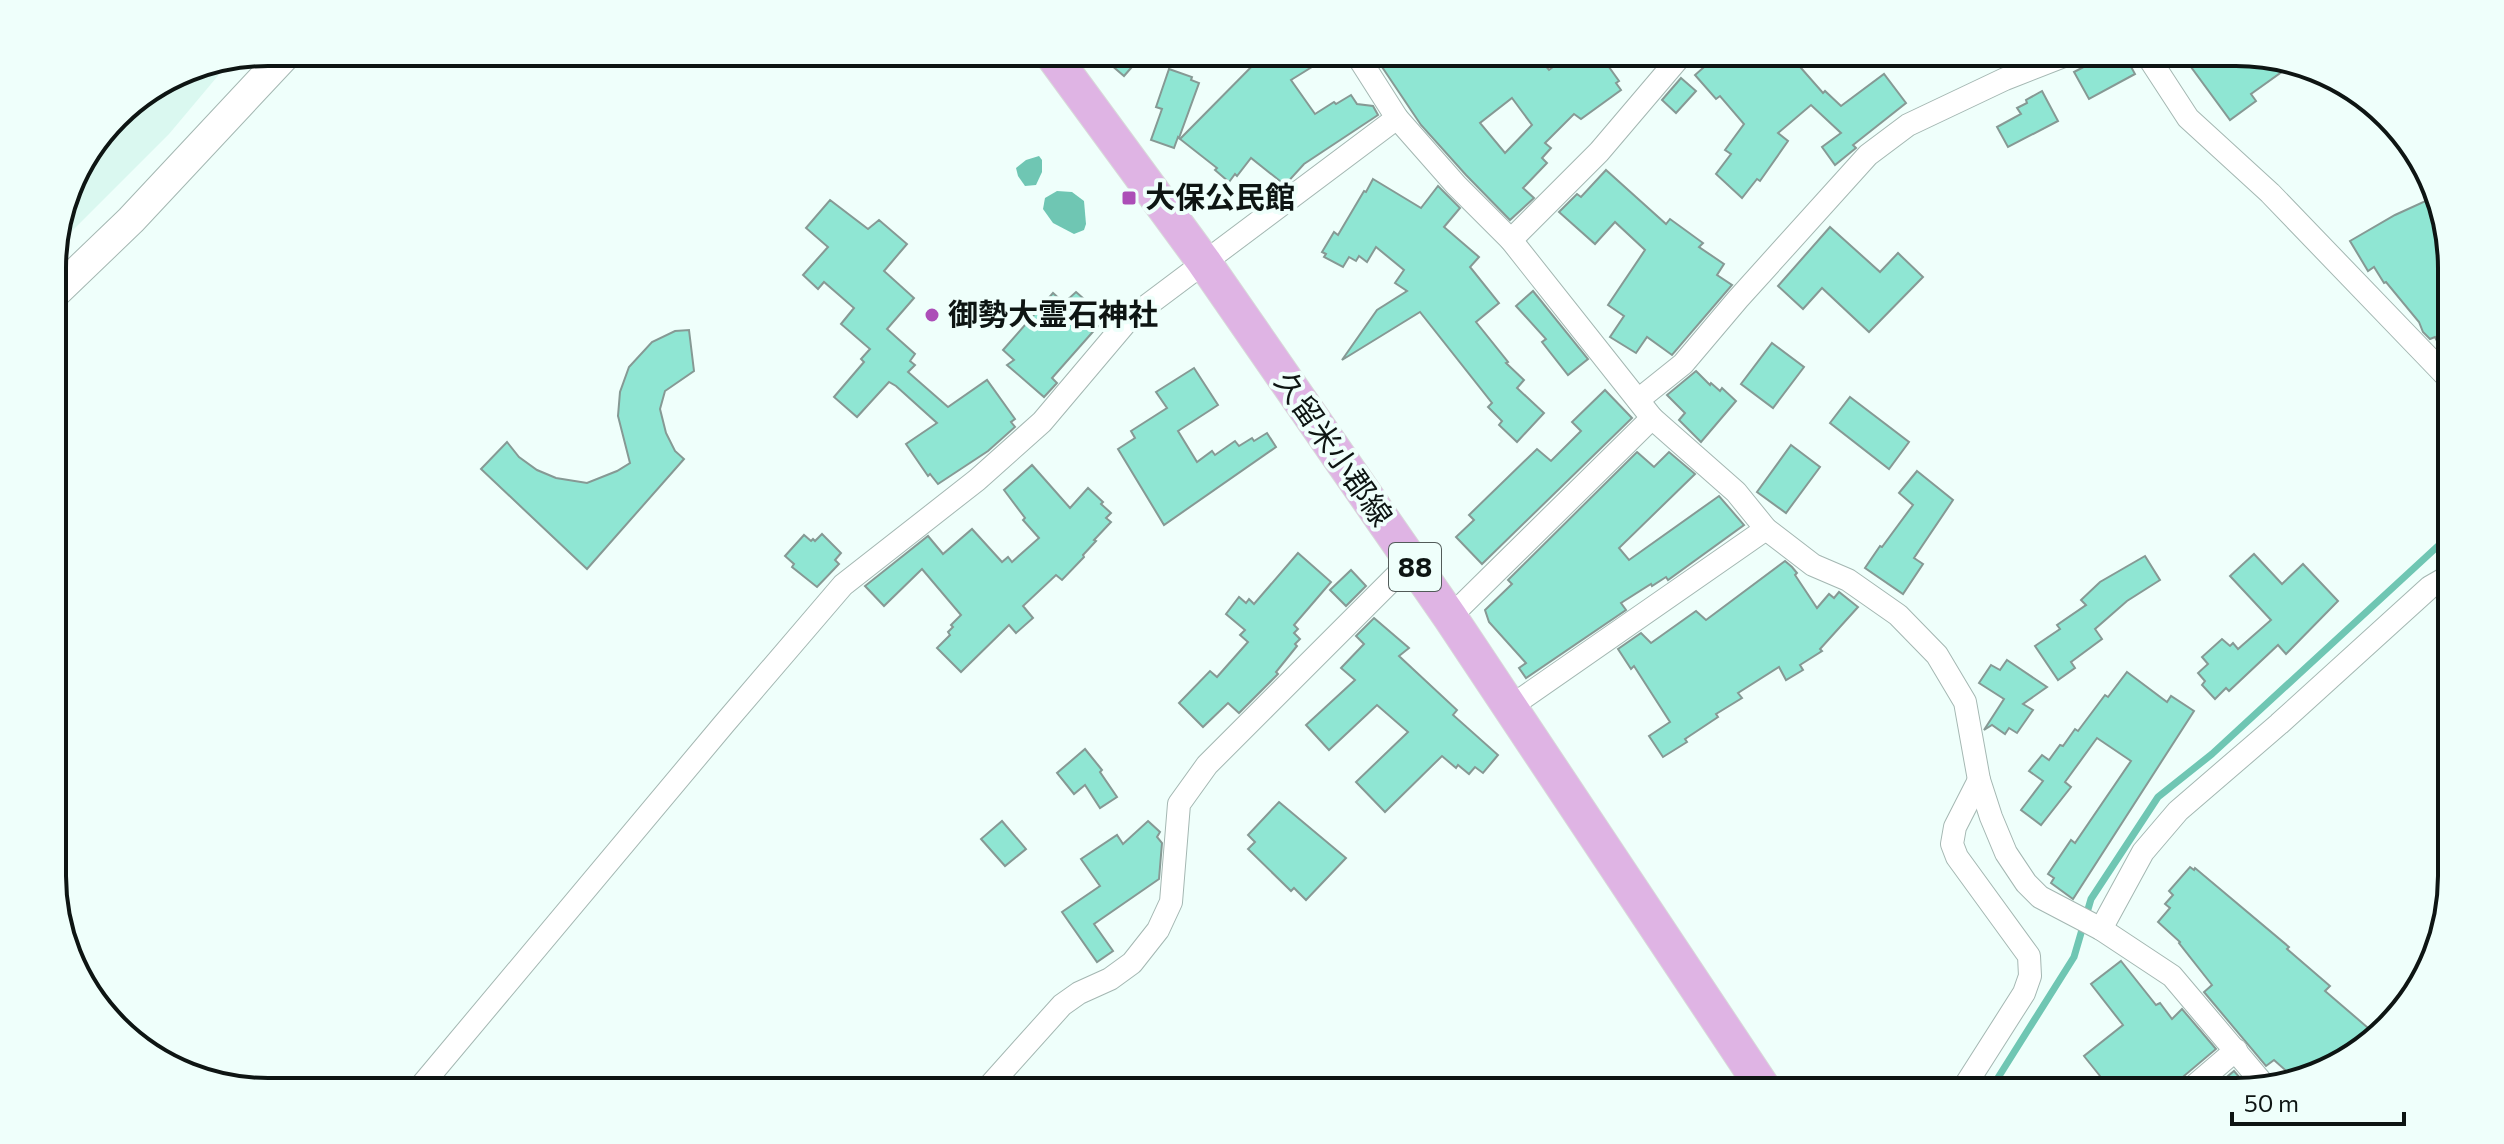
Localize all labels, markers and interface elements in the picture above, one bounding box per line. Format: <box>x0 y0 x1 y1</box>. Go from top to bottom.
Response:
place label: 大保公民館 <box>1145 177 1295 214</box>
marker: 大保公民館 <box>1120 189 1138 207</box>
place label: 御勢大霊石神社 <box>948 294 1158 331</box>
marker: 御勢大霊石神社 <box>923 306 941 324</box>
street label: 久留米小郡線 <box>1268 363 1402 532</box>
road number: 88 <box>1389 543 1441 591</box>
scale bar <box>2232 1076 2404 1126</box>
text: 50 m <box>2244 1088 2299 1117</box>

